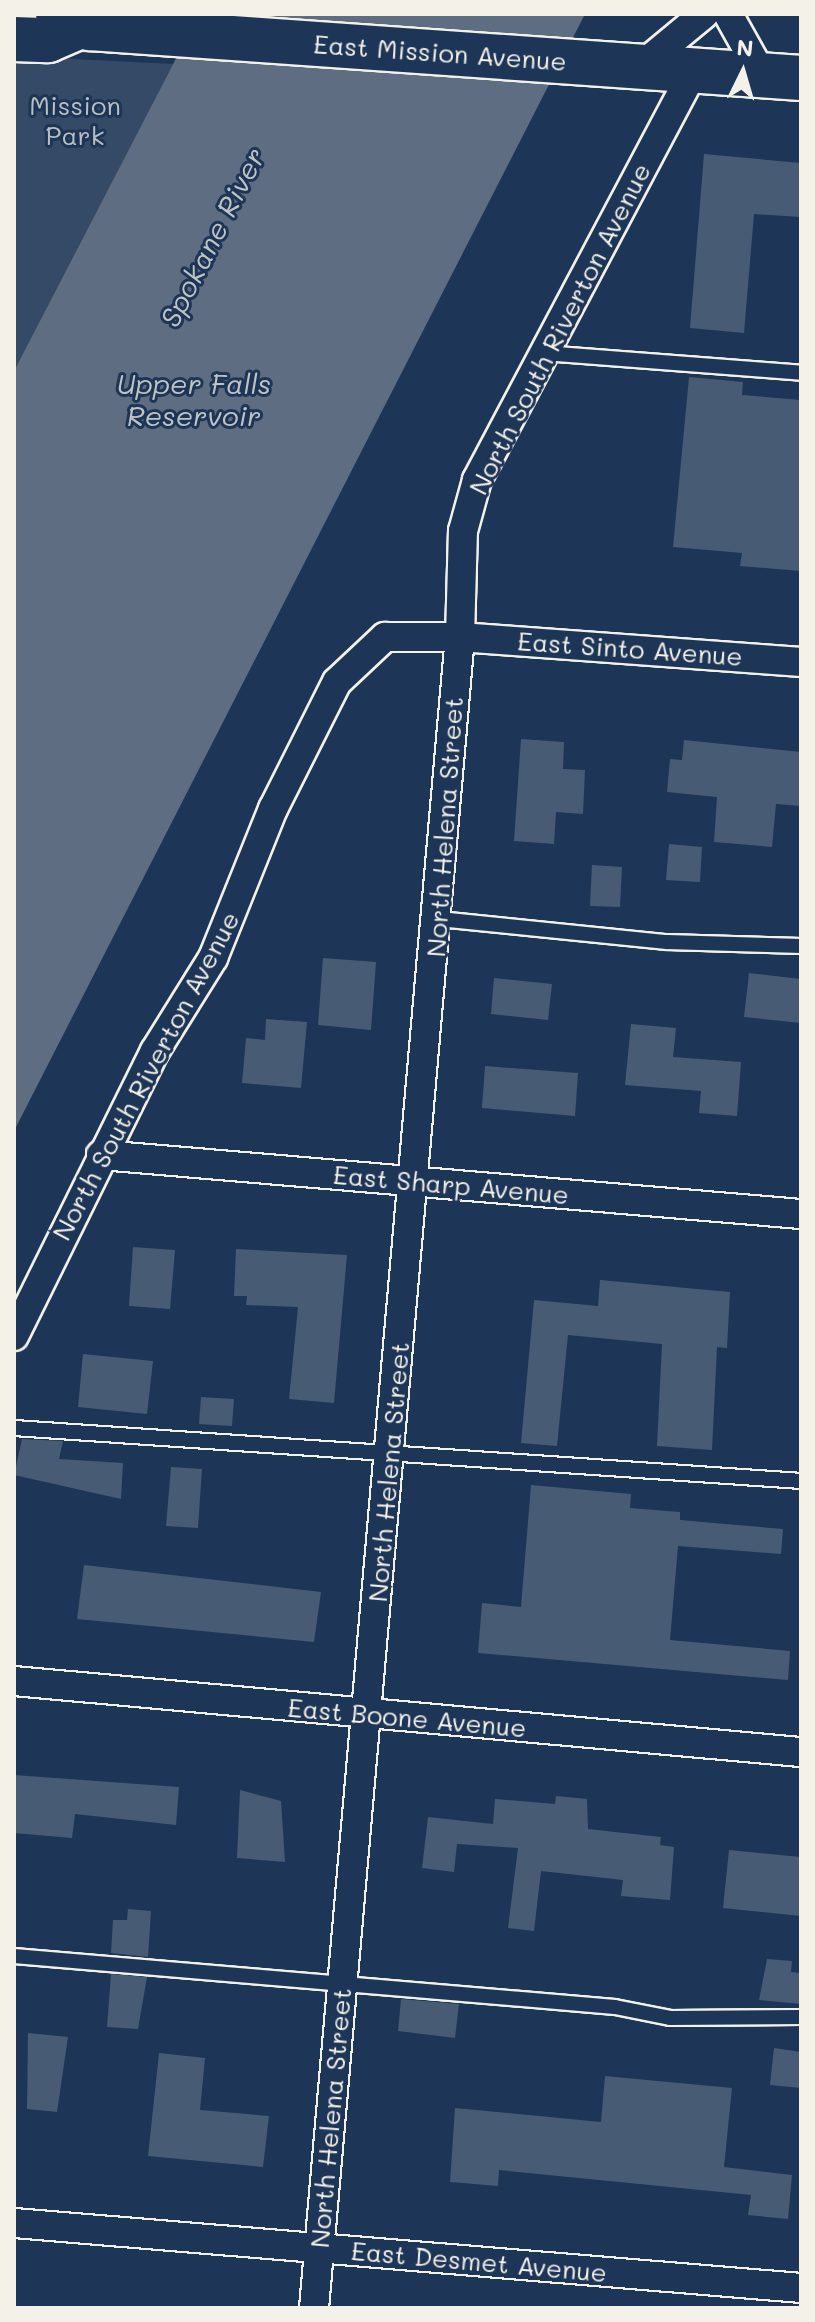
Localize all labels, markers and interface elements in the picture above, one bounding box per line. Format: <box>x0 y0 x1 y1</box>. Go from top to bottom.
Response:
street label: East Mission Avenue <box>312 29 568 77</box>
north arrow <box>703 32 783 112</box>
text: N <box>736 32 755 63</box>
park label: Mission Park <box>29 90 121 152</box>
water label: Spokane River <box>152 142 272 332</box>
street label: North South Riverton Avenue <box>463 158 657 500</box>
water label: Upper Falls Reservoir <box>117 366 271 432</box>
street label: East Sinto Avenue <box>516 626 744 672</box>
street label: North Helena Street <box>420 696 470 958</box>
street label: North South Riverton Avenue <box>46 906 246 1246</box>
street label: East Sharp Avenue <box>332 1159 570 1211</box>
street label: North Helena Street <box>362 1341 416 1603</box>
street label: East Boone Avenue <box>286 1692 528 1744</box>
street label: North Helena Street <box>304 1987 358 2249</box>
street label: East Desmet Avenue <box>350 2235 608 2289</box>

